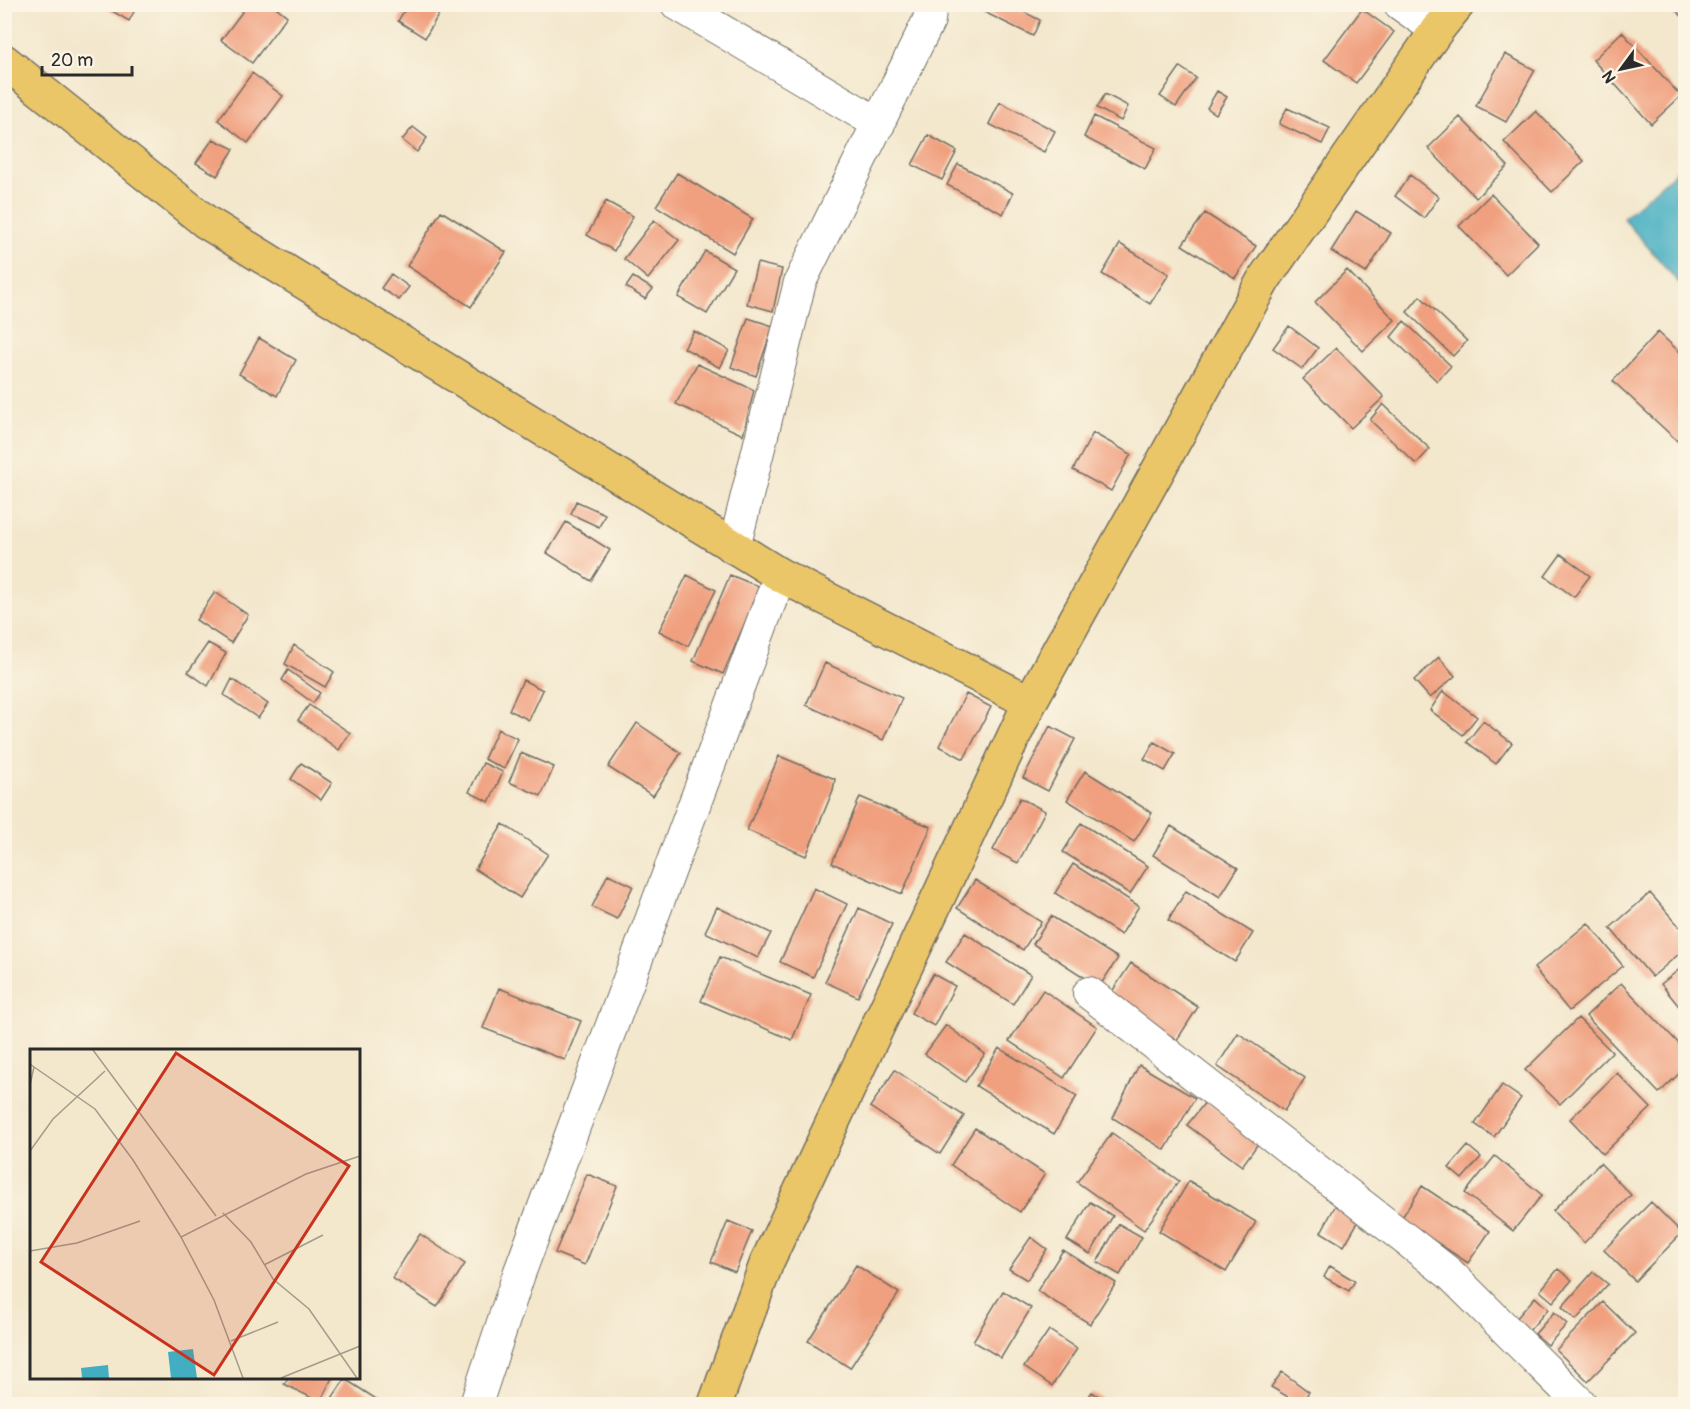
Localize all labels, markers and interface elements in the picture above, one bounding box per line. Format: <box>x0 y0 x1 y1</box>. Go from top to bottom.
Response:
scale bar <box>42 39 132 77</box>
north arrow <box>1591 39 1651 99</box>
text: 20 m <box>51 49 93 72</box>
text: N <box>1598 66 1621 87</box>
inset map <box>30 1049 360 1379</box>

